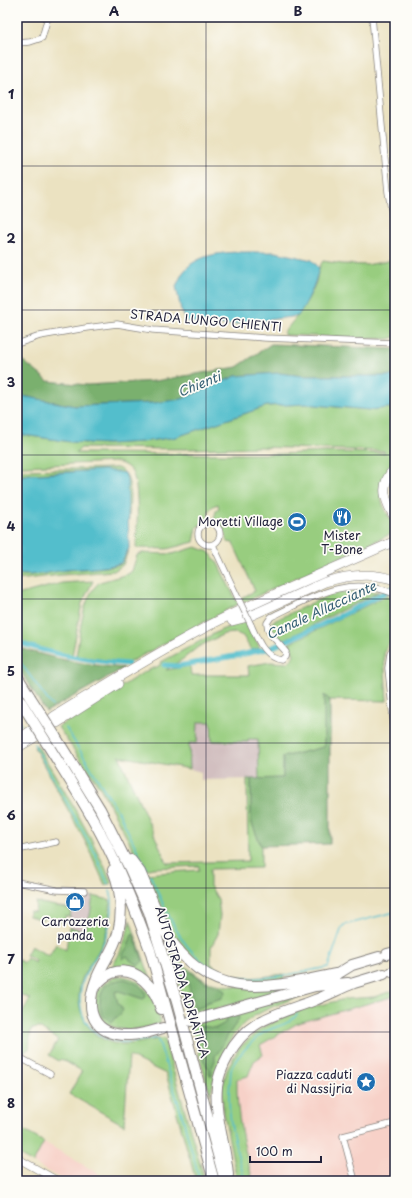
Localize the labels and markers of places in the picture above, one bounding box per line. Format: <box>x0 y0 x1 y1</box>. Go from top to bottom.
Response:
restaurant icon: Mister T-Bone <box>331 506 353 528</box>
sports icon: Moretti Village <box>286 511 308 533</box>
place label: Moretti Village <box>198 512 283 530</box>
place label: Mister T-Bone <box>321 526 363 558</box>
shop icon: Carrozzeria panda <box>64 891 86 913</box>
place label: Carrozzeria panda <box>41 912 109 944</box>
place label: Piazza caduti di Nassijria <box>276 1065 352 1097</box>
place icon: Piazza caduti di Nassijria <box>355 1071 377 1093</box>

